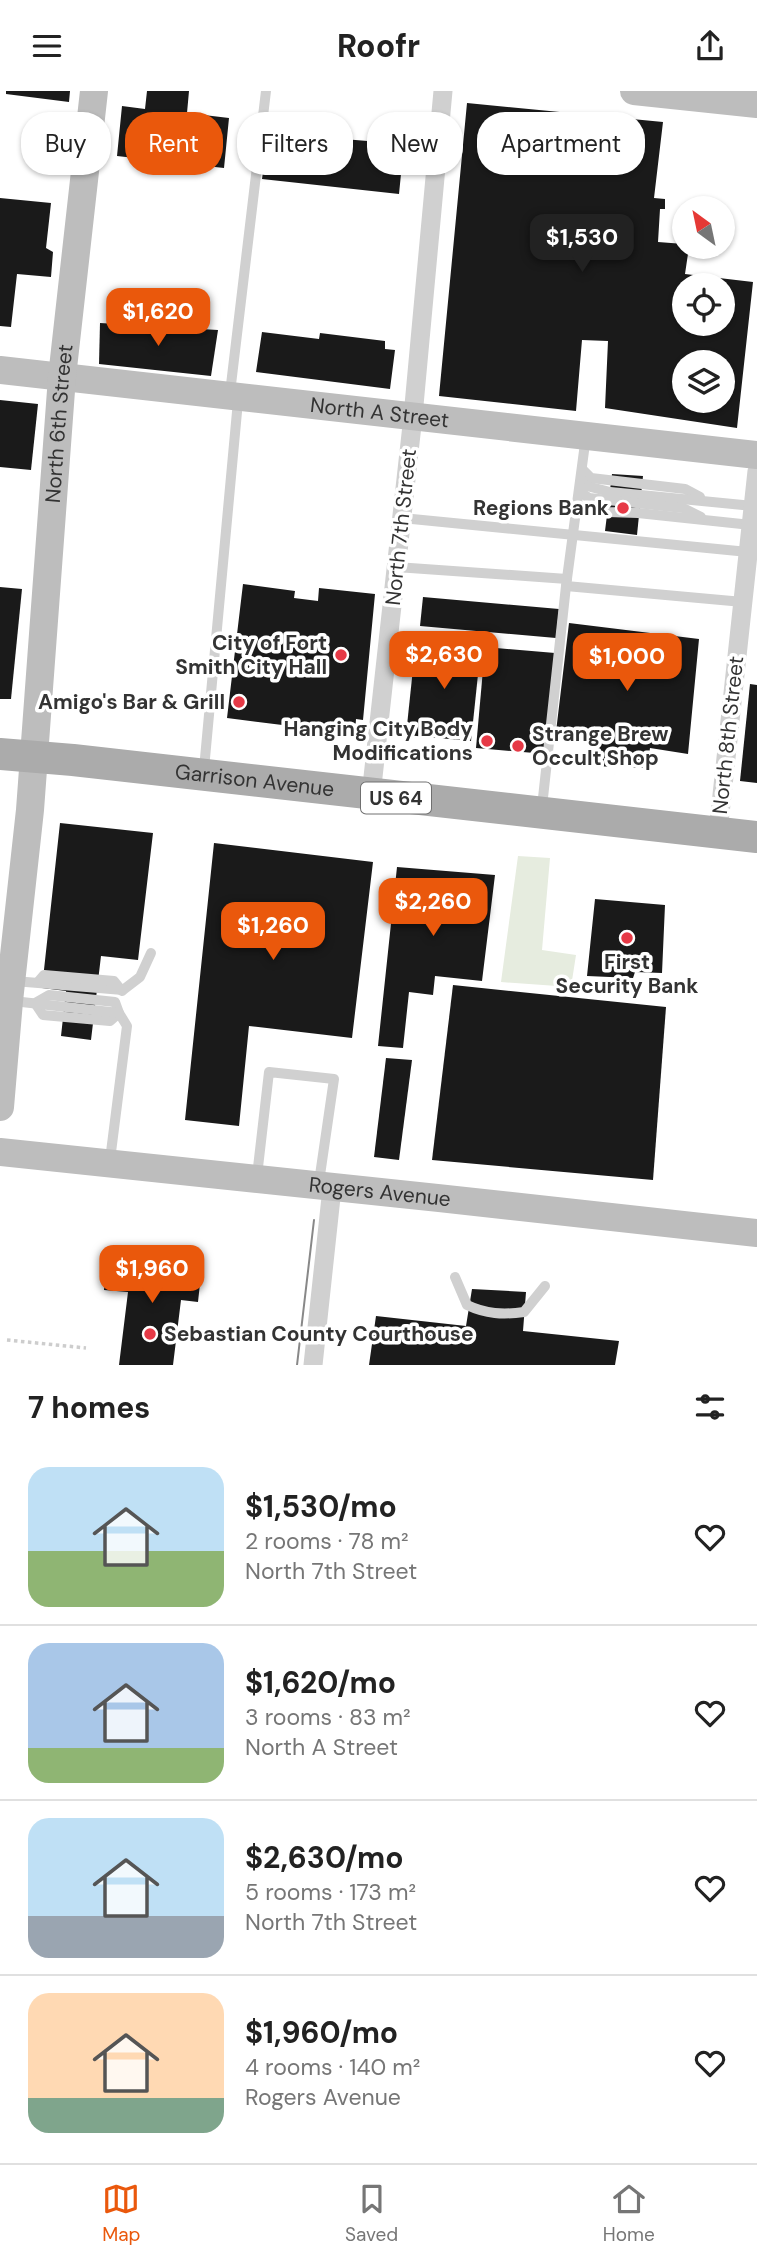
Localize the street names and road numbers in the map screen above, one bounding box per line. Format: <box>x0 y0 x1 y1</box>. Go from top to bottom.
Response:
street label: North 6th Street <box>39 343 80 504</box>
street label: North A Street <box>309 391 451 434</box>
street label: North 7th Street <box>379 447 423 607</box>
street label: North 8th Street <box>706 655 750 815</box>
street label: Garrison Avenue <box>174 758 336 803</box>
road number: US 64 <box>361 783 431 813</box>
street label: Rogers Avenue <box>308 1171 452 1213</box>

